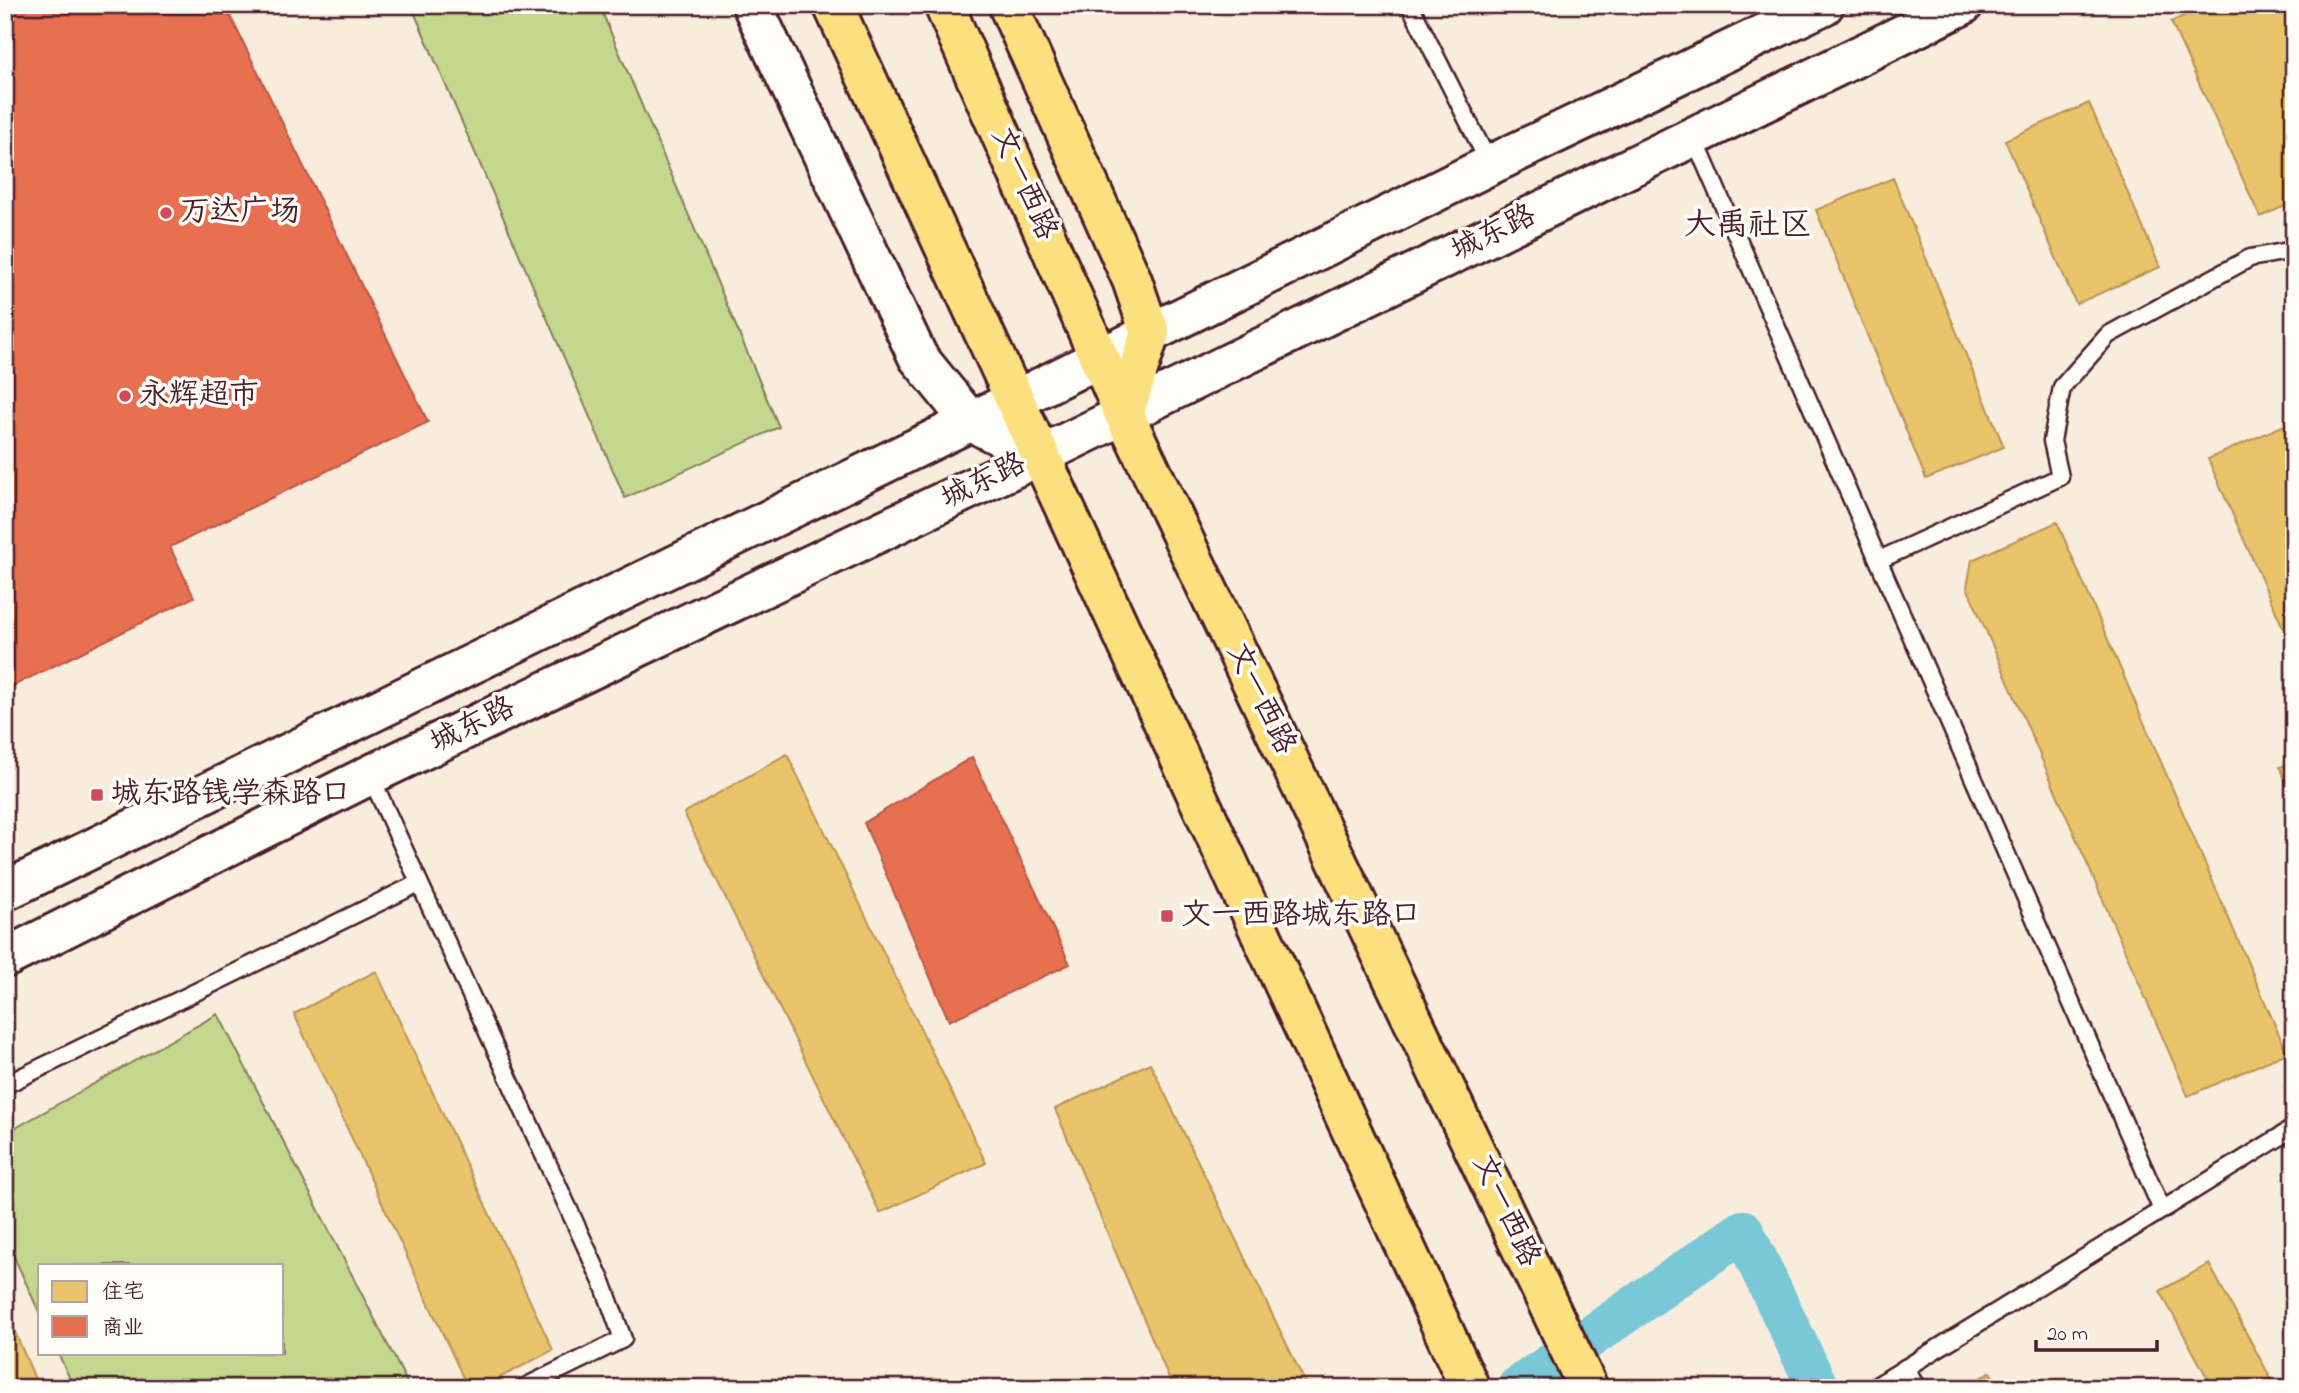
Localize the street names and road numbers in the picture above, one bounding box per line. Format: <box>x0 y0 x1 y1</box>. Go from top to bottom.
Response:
street label: 文一西路 <box>978 120 1068 248</box>
street label: 城东路 <box>1444 194 1544 274</box>
street label: 城东路 <box>934 442 1034 522</box>
street label: 文一西路 <box>1214 635 1306 763</box>
street label: 城东路 <box>423 686 523 766</box>
street label: 文一西路 <box>1460 1147 1550 1275</box>

